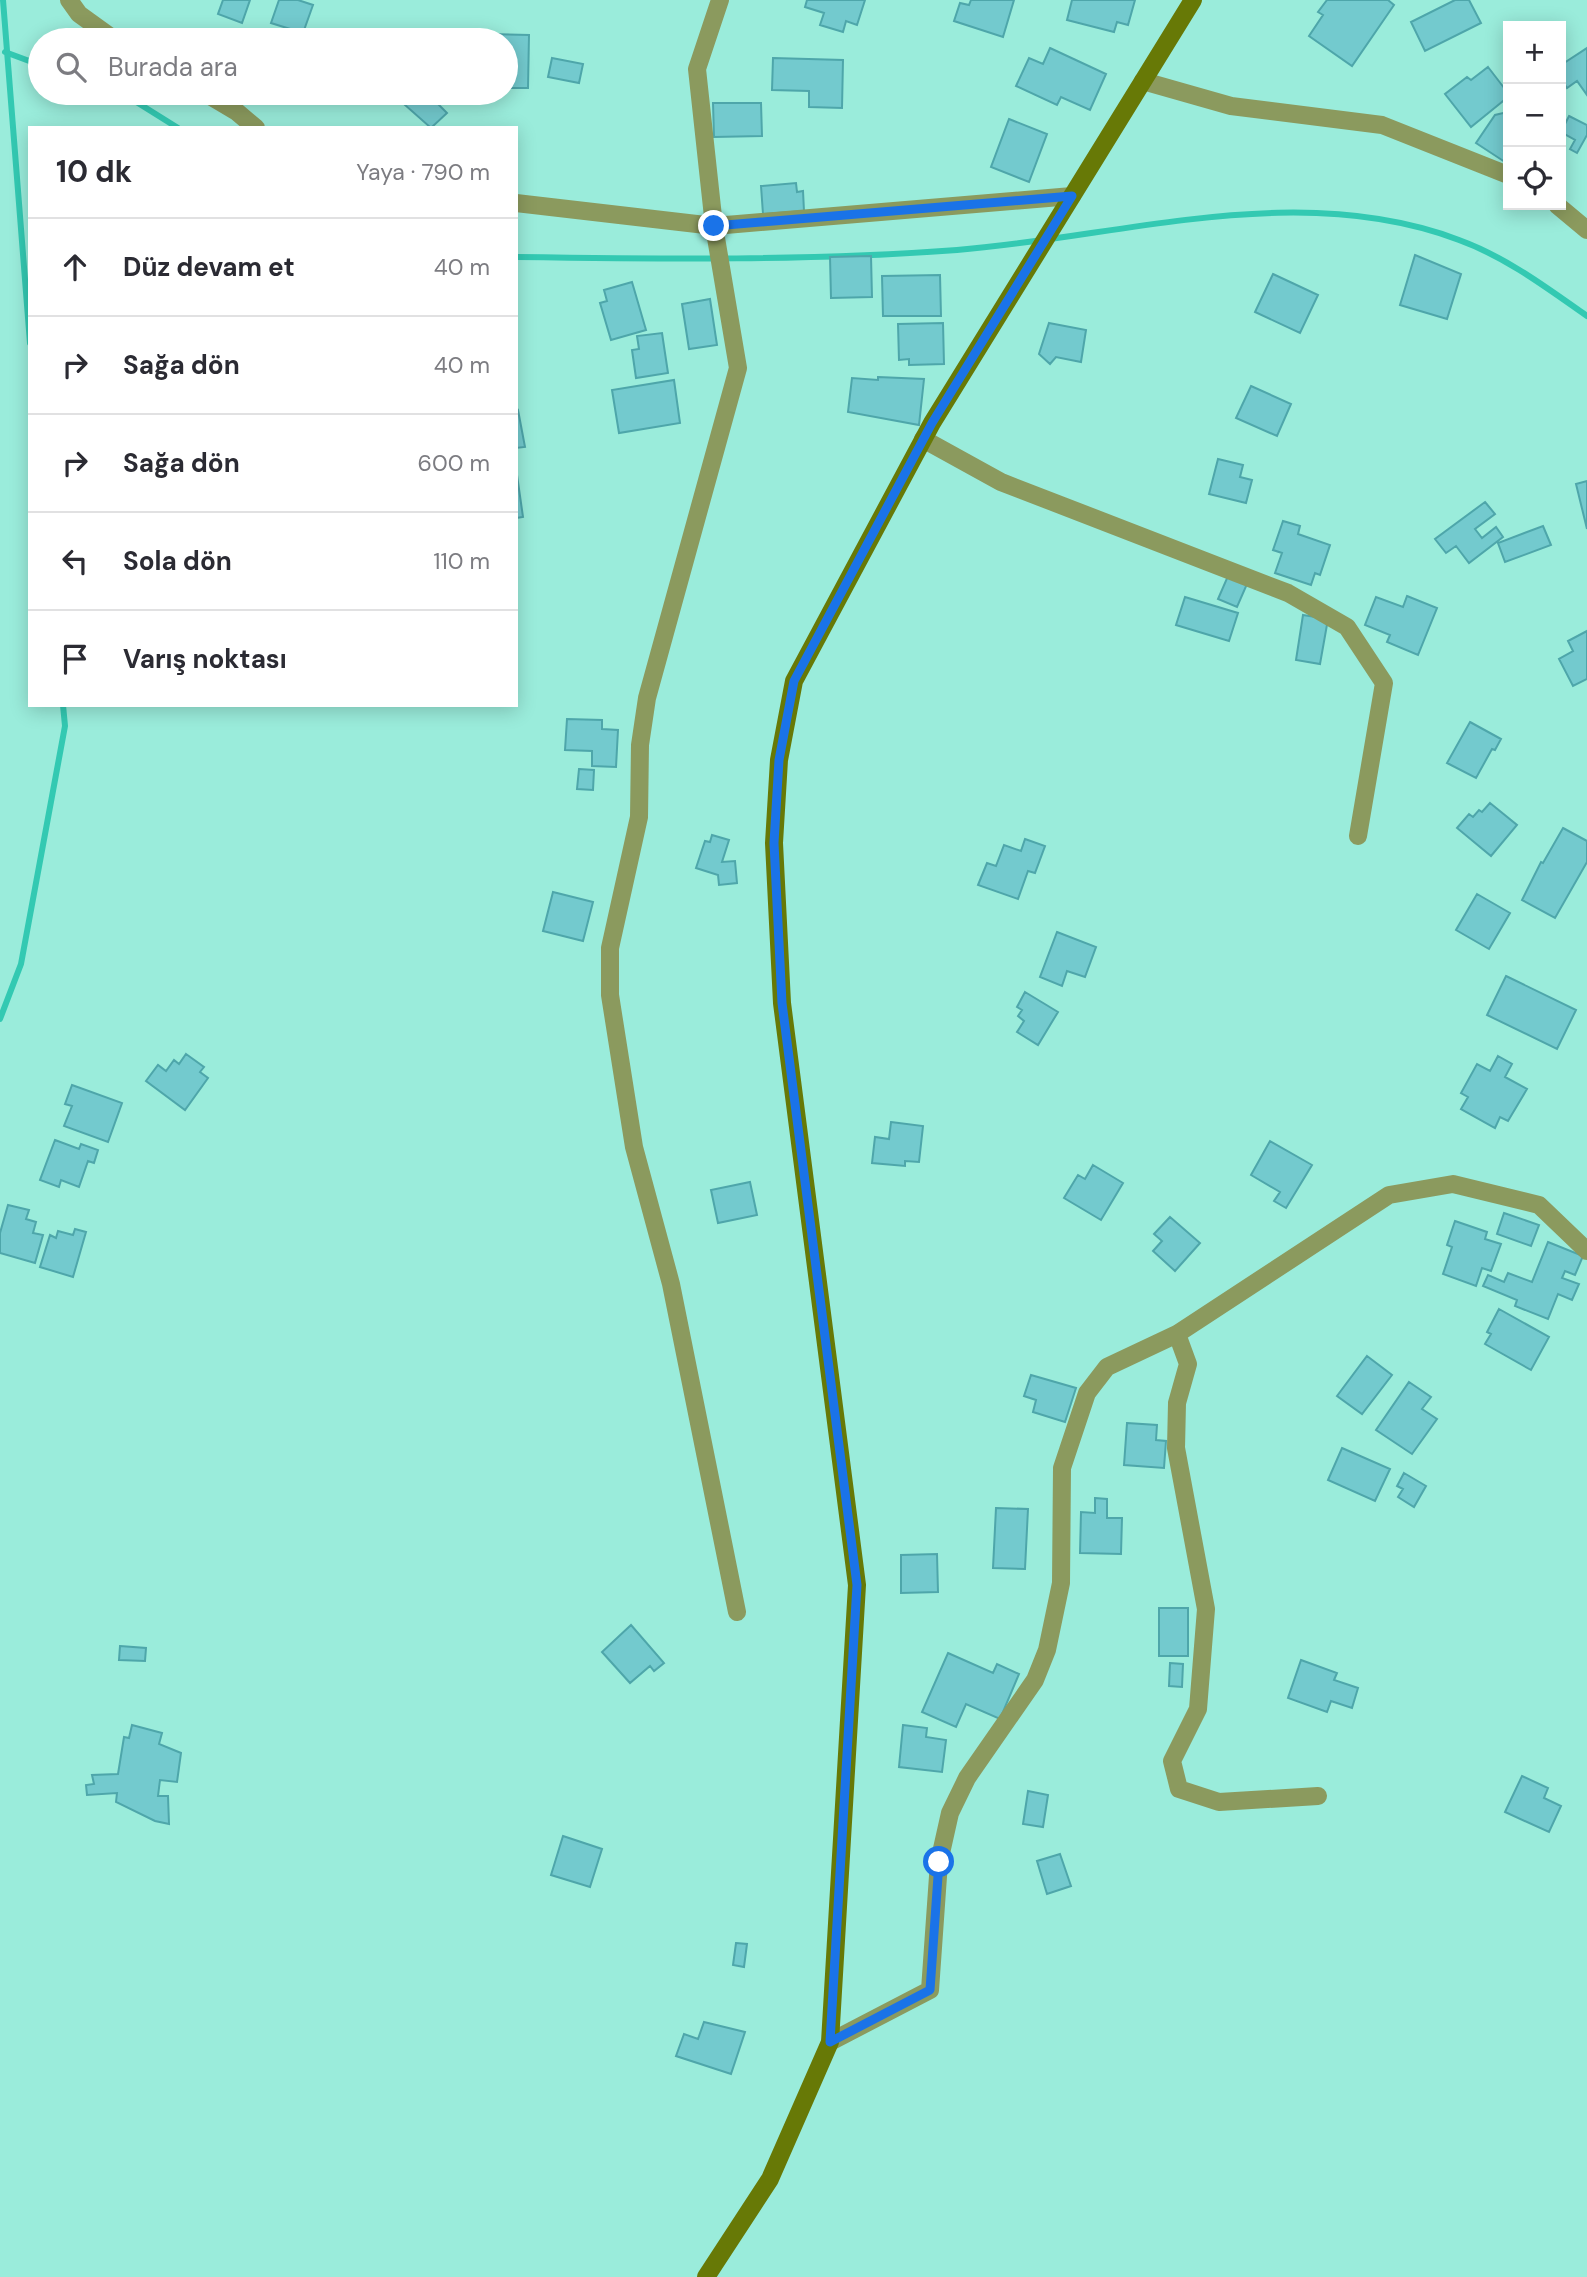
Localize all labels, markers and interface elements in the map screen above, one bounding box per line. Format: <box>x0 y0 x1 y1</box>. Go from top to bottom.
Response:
map controls <box>1503 21 1566 210</box>
button: + <box>1503 21 1566 84</box>
search box <box>28 28 518 105</box>
icon: search <box>52 48 90 86</box>
text: Burada ara <box>108 50 238 84</box>
button: − <box>1503 84 1566 147</box>
button: locate <box>1503 147 1566 210</box>
text: 10 dk <box>56 152 132 191</box>
text: Yaya · 790 m <box>356 157 490 187</box>
route end <box>698 210 729 241</box>
icon: ahead <box>56 248 94 286</box>
text: Düz devam et <box>123 250 295 284</box>
text: 40 m <box>434 252 490 282</box>
icon: right <box>56 346 94 384</box>
text: Sağa dön <box>123 348 240 382</box>
text: 40 m <box>434 350 490 380</box>
icon: right <box>56 444 94 482</box>
text: Sağa dön <box>123 446 240 480</box>
text: 600 m <box>417 448 490 478</box>
icon: left <box>56 542 94 580</box>
text: Sola dön <box>123 544 232 578</box>
text: 110 m <box>433 546 490 576</box>
icon: arrive <box>56 640 94 678</box>
text: Varış noktası <box>123 642 287 676</box>
route start <box>923 1846 954 1877</box>

